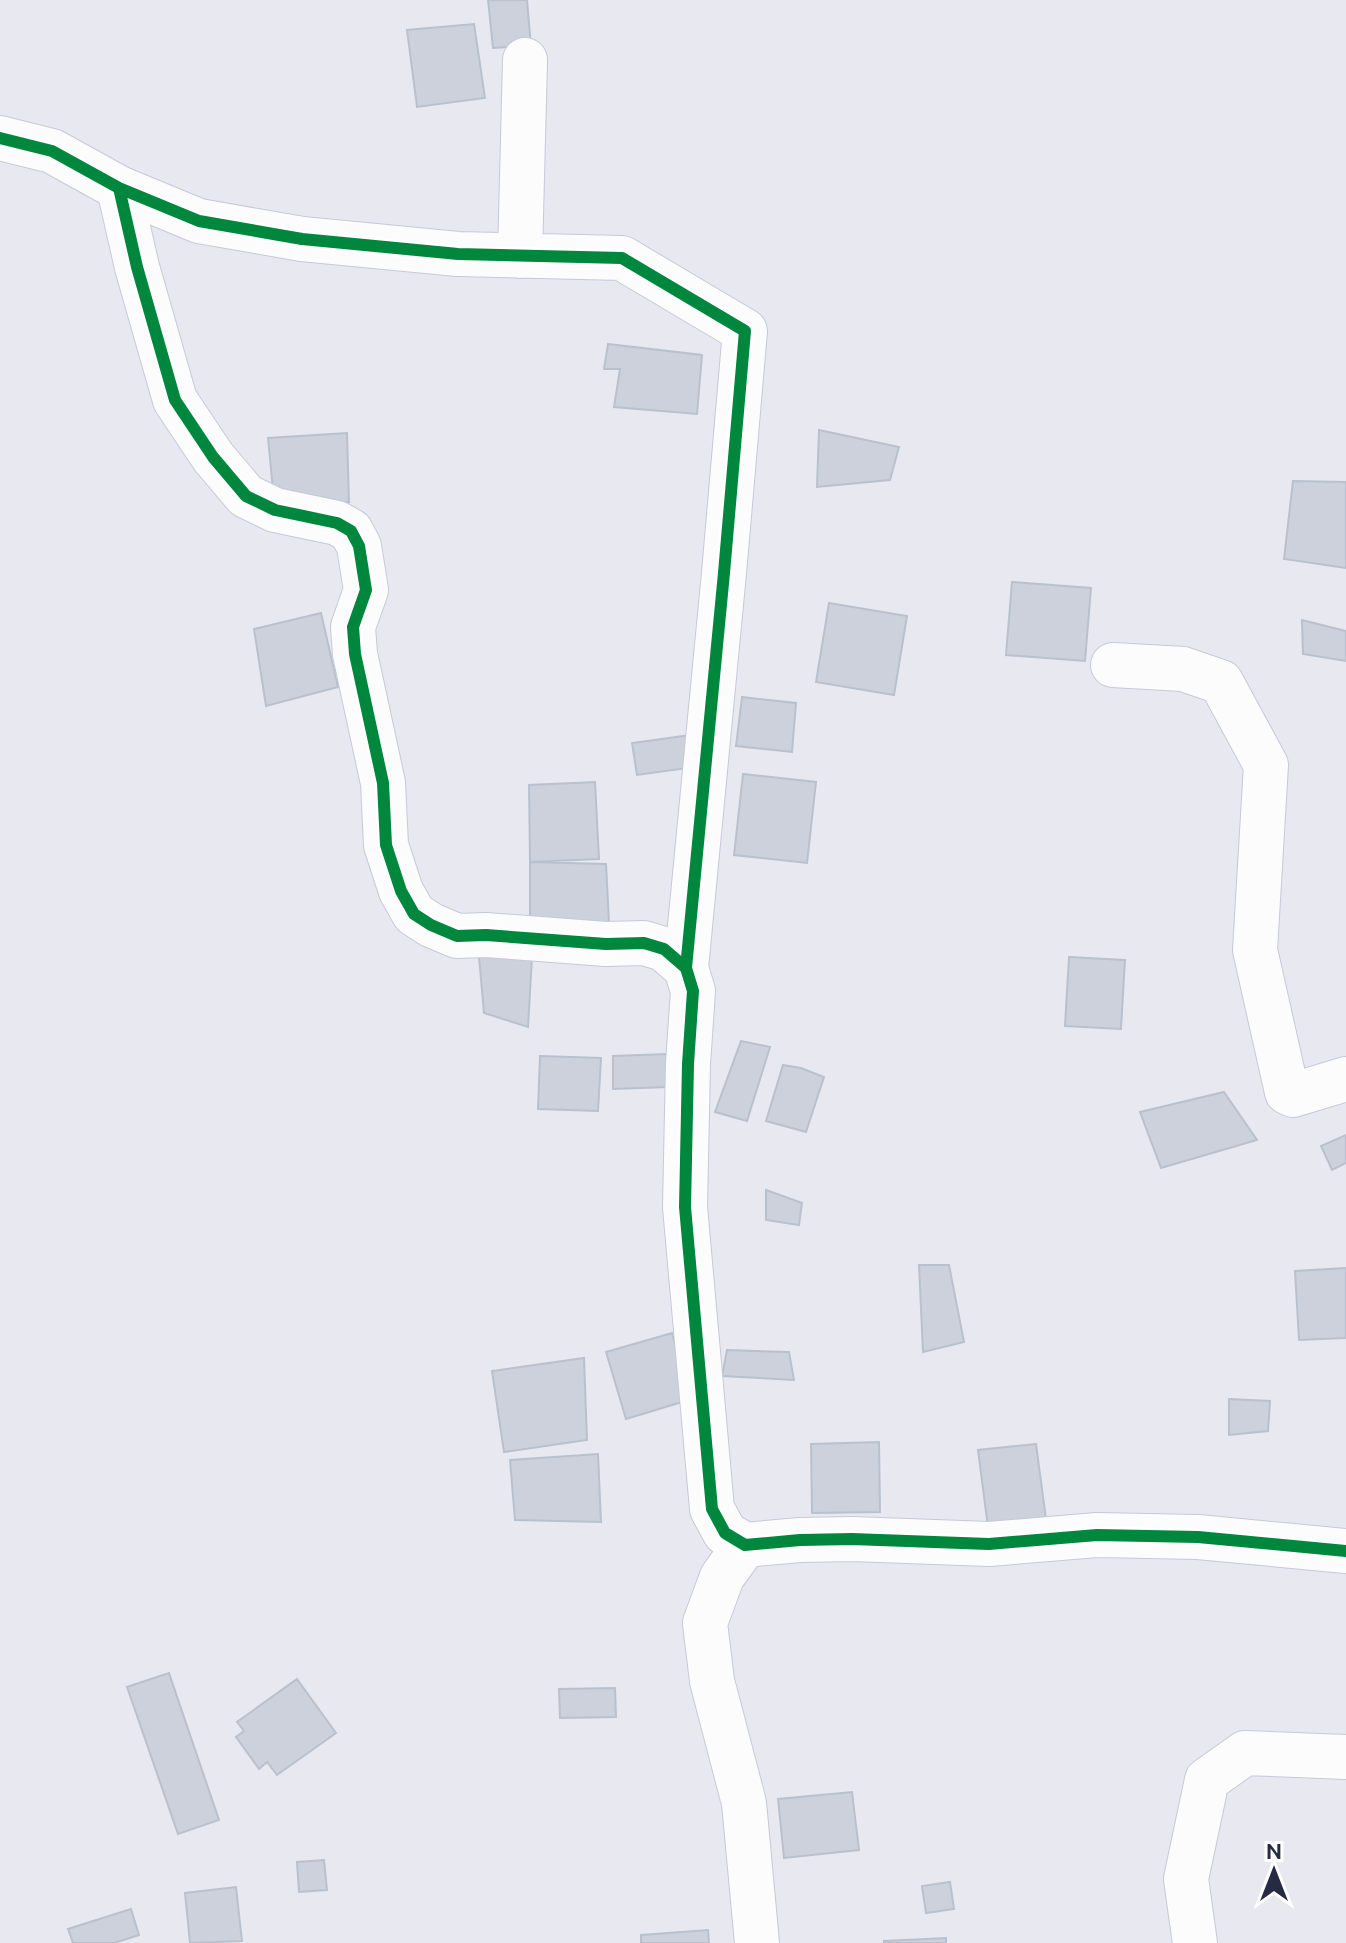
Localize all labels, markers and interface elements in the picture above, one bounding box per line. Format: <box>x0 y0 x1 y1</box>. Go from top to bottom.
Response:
north arrow <box>1234 1831 1314 1911</box>
text: N <box>1266 1838 1282 1863</box>

